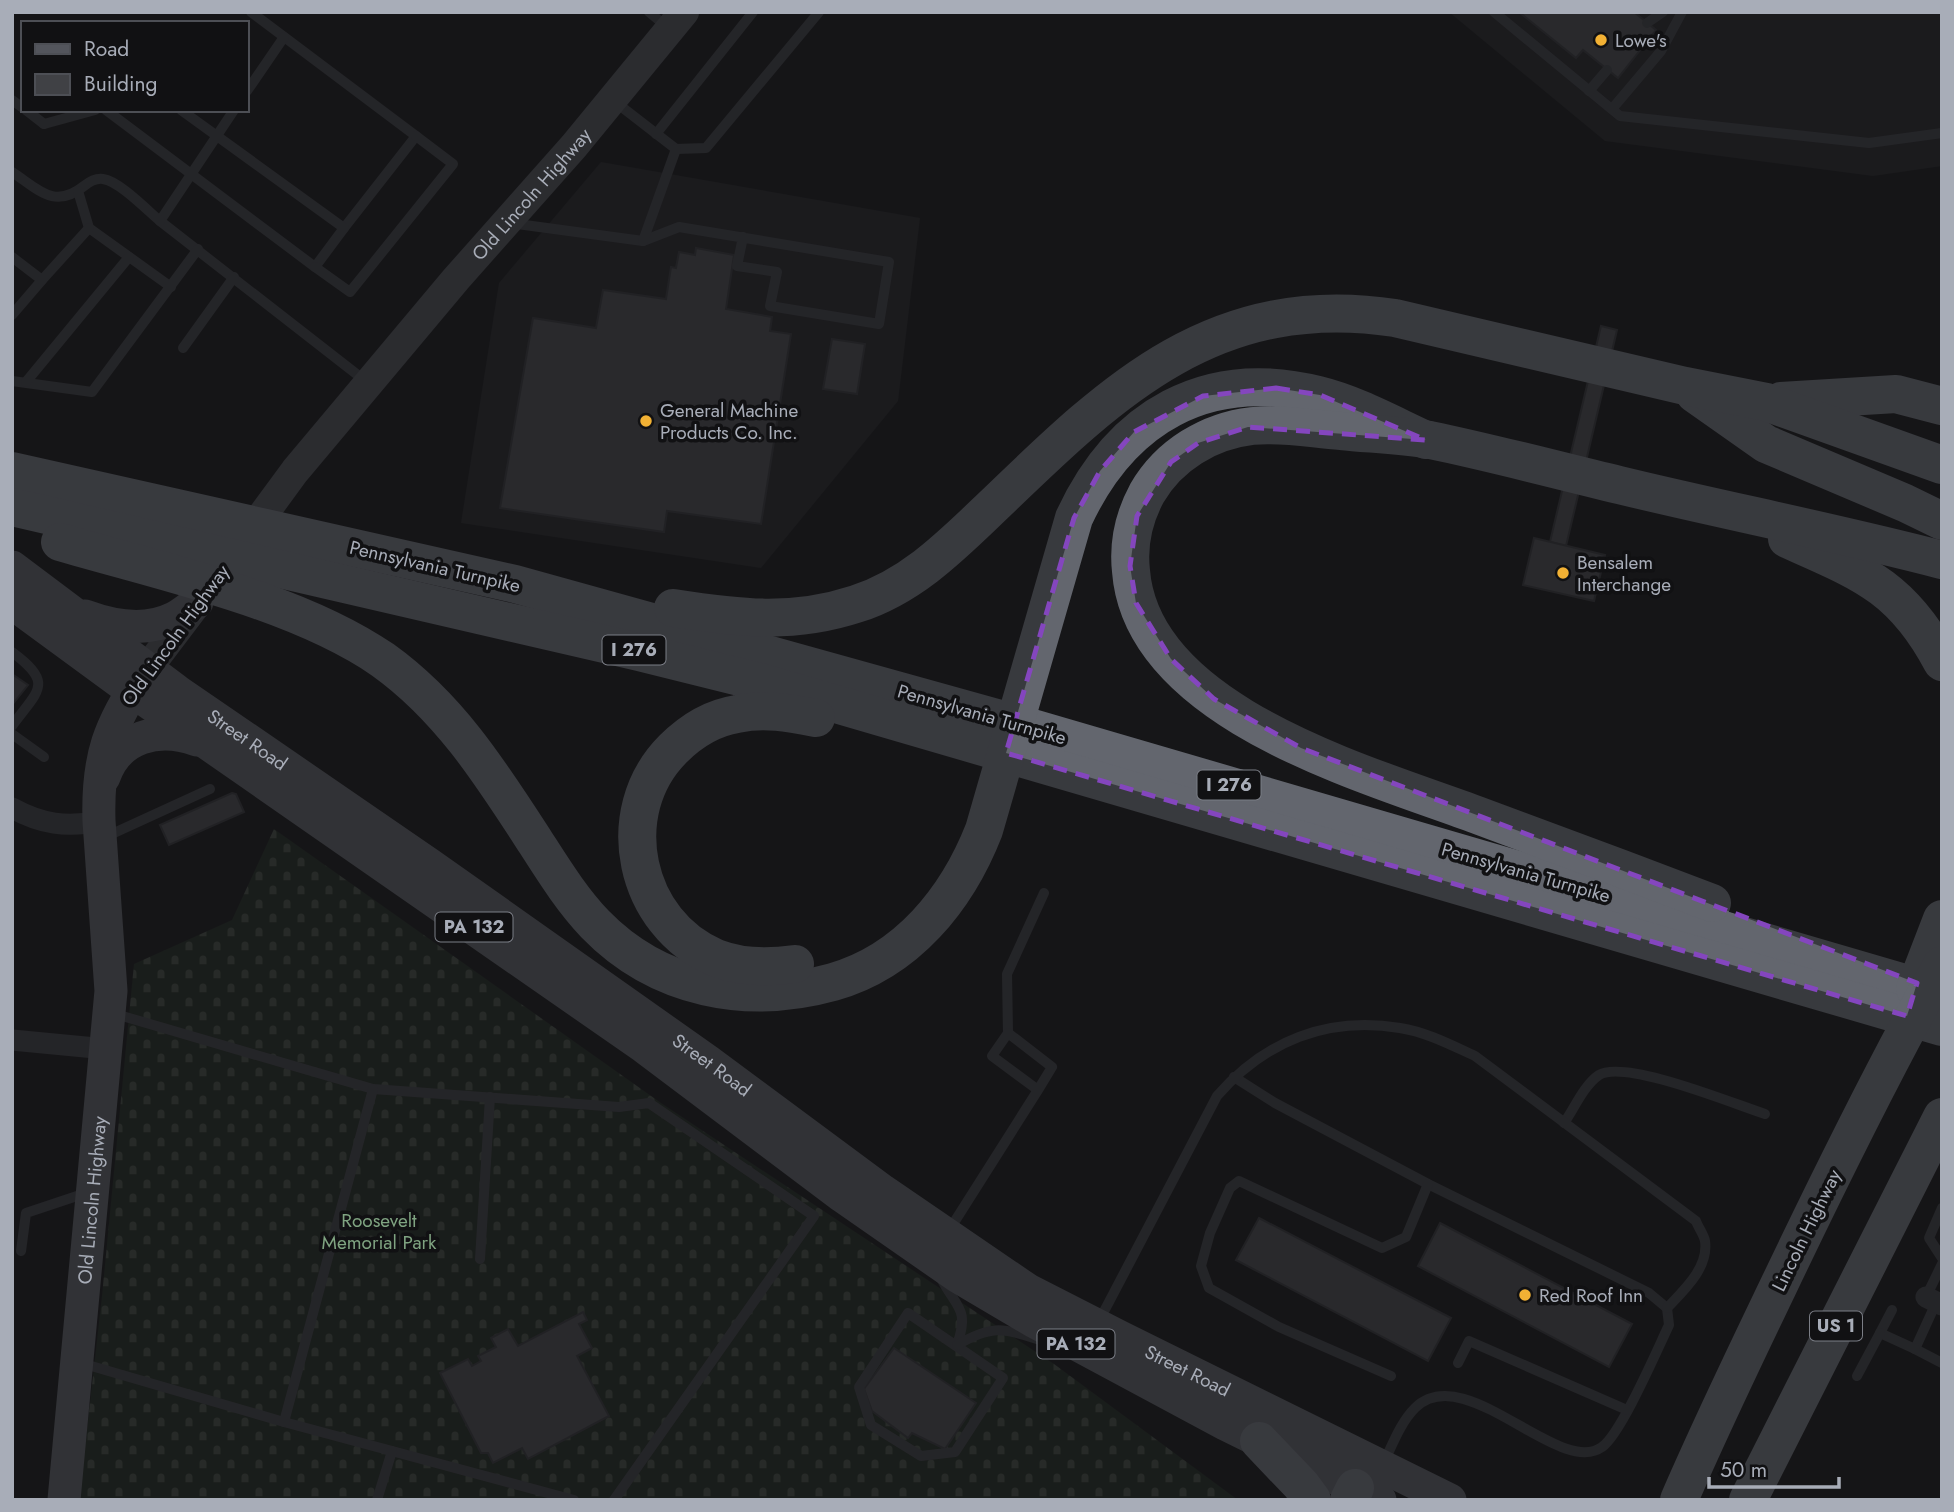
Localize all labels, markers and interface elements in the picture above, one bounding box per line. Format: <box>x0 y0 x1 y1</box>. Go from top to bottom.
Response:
legend <box>21 21 248 112</box>
place label: Lowe's <box>1615 27 1667 54</box>
marker: Lowe's <box>1593 32 1609 48</box>
text: Road <box>84 34 129 64</box>
text: Building <box>84 69 157 99</box>
street label: Old Lincoln Highway <box>466 122 598 267</box>
place label: General Machine Products Co. Inc. <box>660 397 798 446</box>
marker: General Machine Products Co. Inc. <box>638 413 654 429</box>
street label: Pennsylvania Turnpike <box>347 534 523 599</box>
place label: Bensalem Interchange <box>1577 549 1671 598</box>
street label: Old Lincoln Highway <box>115 559 236 711</box>
marker: Bensalem Interchange <box>1555 565 1571 581</box>
road number: I 276 <box>602 636 666 664</box>
street label: Pennsylvania Turnpike <box>894 677 1070 752</box>
street label: Street Road <box>202 703 293 777</box>
road number: I 276 <box>1198 770 1260 800</box>
street label: Pennsylvania Turnpike <box>1438 835 1614 910</box>
road number: PA 132 <box>435 912 512 942</box>
street label: Street Road <box>667 1027 757 1103</box>
street label: Old Lincoln Highway <box>71 1115 113 1286</box>
street label: Lincoln Highway <box>1765 1164 1848 1296</box>
park label: Roosevelt Memorial Park <box>322 1207 437 1256</box>
place label: Red Roof Inn <box>1539 1282 1643 1309</box>
marker: Red Roof Inn <box>1517 1287 1533 1303</box>
road number: US 1 <box>1810 1311 1862 1340</box>
road number: PA 132 <box>1038 1330 1114 1358</box>
street label: Street Road <box>1140 1338 1235 1403</box>
scale bar <box>1709 1446 1839 1490</box>
text: 50 m <box>1720 1455 1767 1485</box>

